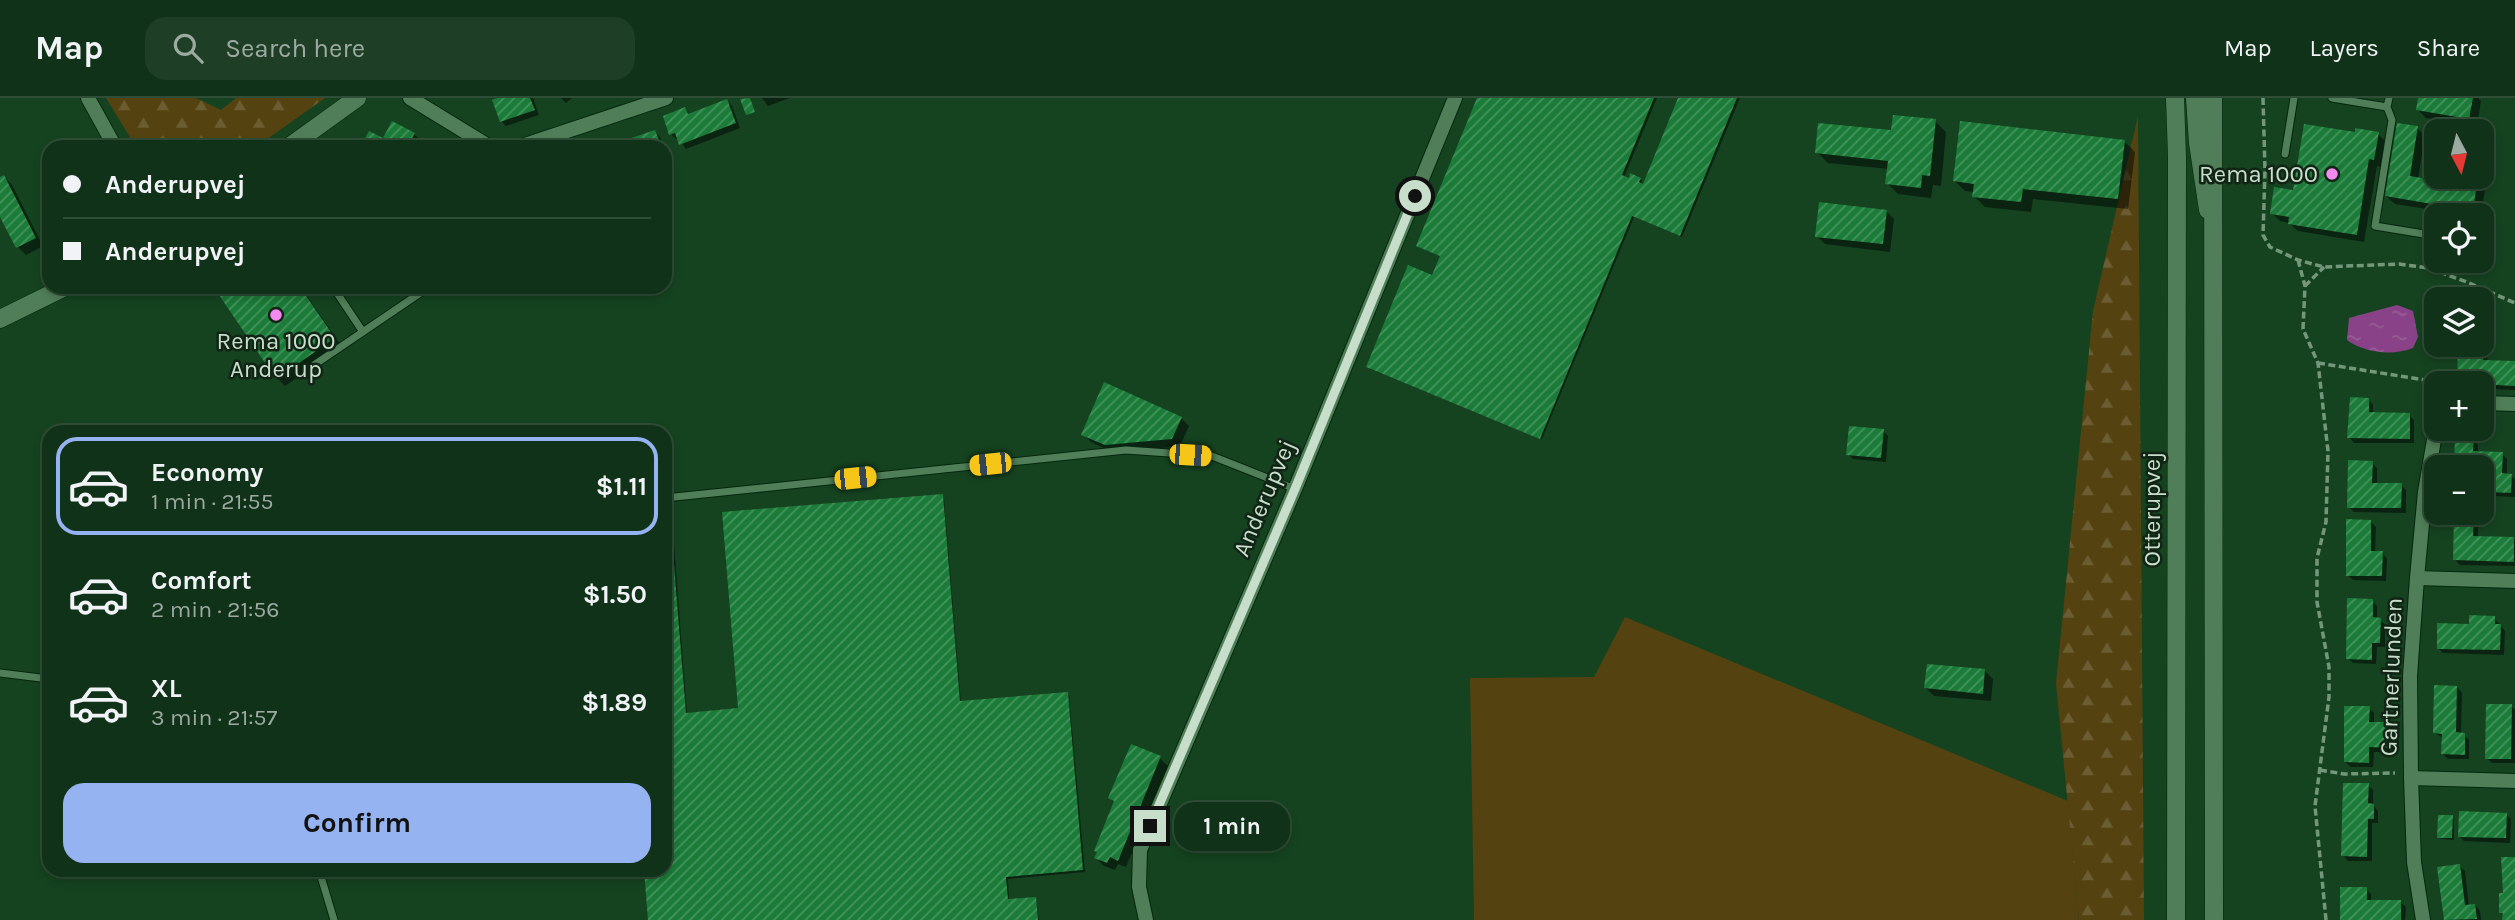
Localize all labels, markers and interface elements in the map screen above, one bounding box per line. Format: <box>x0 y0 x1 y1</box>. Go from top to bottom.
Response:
search box <box>145 17 635 80</box>
text: Map <box>35 29 103 67</box>
icon: search <box>169 29 207 67</box>
text: Search here <box>225 33 365 64</box>
text: Map <box>2224 34 2272 62</box>
text: Layers <box>2310 34 2379 62</box>
text: Share <box>2417 34 2480 62</box>
north arrow <box>2424 119 2494 189</box>
map controls <box>2424 119 2494 525</box>
place label: Rema 1000 <box>2199 160 2318 188</box>
marker: Rema 1000 <box>2324 166 2340 182</box>
text: Anderupvej <box>105 169 246 200</box>
route start <box>1399 180 1431 212</box>
button: locate <box>2424 203 2494 273</box>
text: Anderupvej <box>105 236 246 267</box>
button: layers <box>2424 287 2494 357</box>
marker: Rema 1000 Anderup <box>268 307 284 323</box>
place label: Rema 1000 Anderup <box>216 327 336 383</box>
button: + <box>2424 371 2494 441</box>
street label: Anderupvej <box>1227 435 1301 561</box>
car <box>1169 443 1212 467</box>
car <box>969 451 1012 477</box>
street label: Otterupvej <box>2138 451 2166 567</box>
icon: car <box>67 455 130 518</box>
button: − <box>2424 455 2494 525</box>
text: Economy <box>151 457 263 488</box>
car <box>834 465 877 491</box>
text: $1.11 <box>596 471 647 502</box>
text: 1 min · 21:55 <box>151 488 274 515</box>
icon: car <box>67 563 130 626</box>
text: Comfort <box>151 565 252 596</box>
text: $1.50 <box>583 579 647 610</box>
text: 2 min · 21:56 <box>151 596 279 623</box>
street label: Gartnerlunden <box>2374 597 2408 757</box>
icon: car <box>67 671 130 734</box>
text: XL <box>151 673 182 704</box>
text: $1.89 <box>582 687 647 718</box>
text: 3 min · 21:57 <box>151 704 277 731</box>
button: Confirm <box>63 783 651 863</box>
callout: 1 min <box>1174 802 1290 850</box>
route end <box>1134 810 1166 842</box>
text: 1 min <box>1203 813 1261 840</box>

